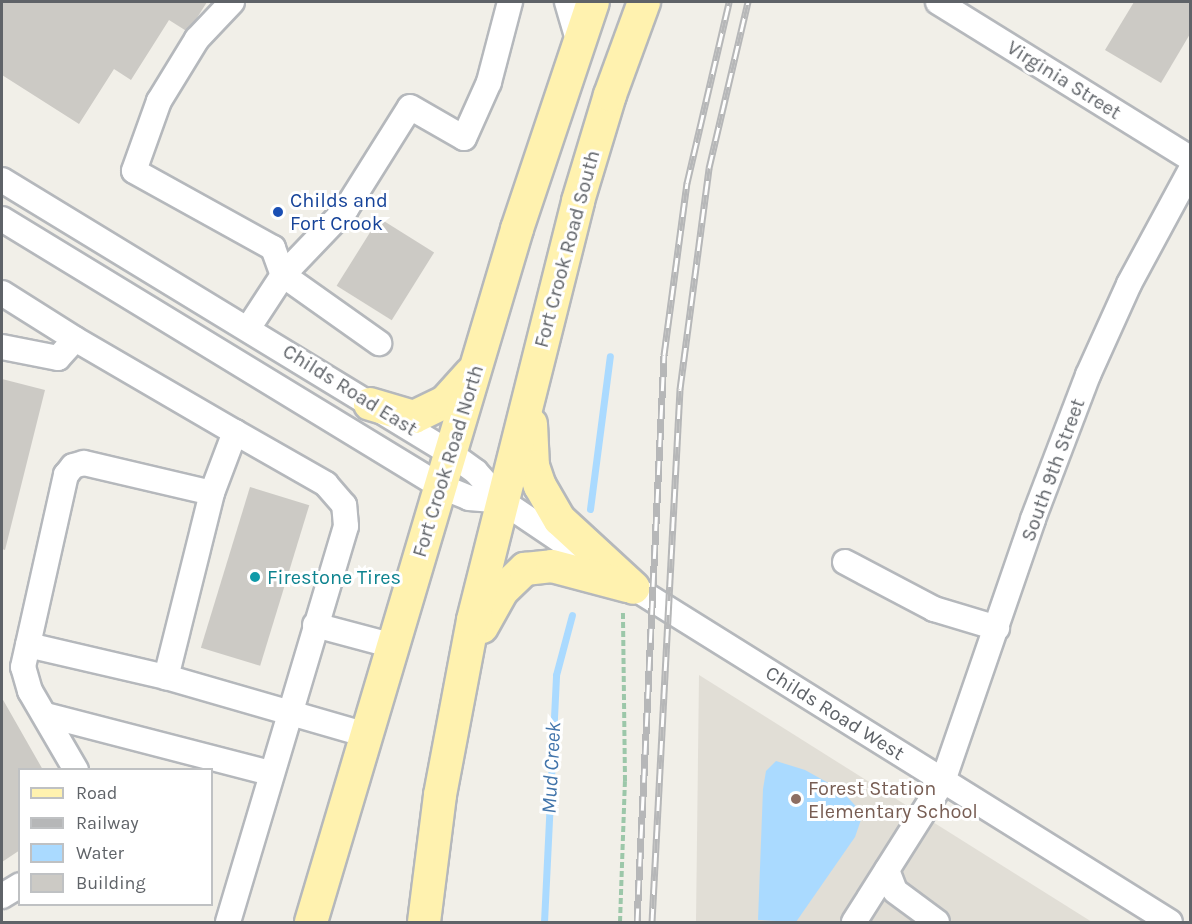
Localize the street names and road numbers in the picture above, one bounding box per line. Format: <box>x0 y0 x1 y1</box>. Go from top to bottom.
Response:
street label: Virginia Street <box>1002 35 1126 125</box>
street label: Fort Crook Road South <box>529 148 605 350</box>
street label: Childs Road East <box>278 339 422 441</box>
street label: Fort Crook Road North <box>407 362 489 560</box>
street label: South 9th Street <box>1016 395 1090 545</box>
street label: Childs Road West <box>761 661 909 765</box>

